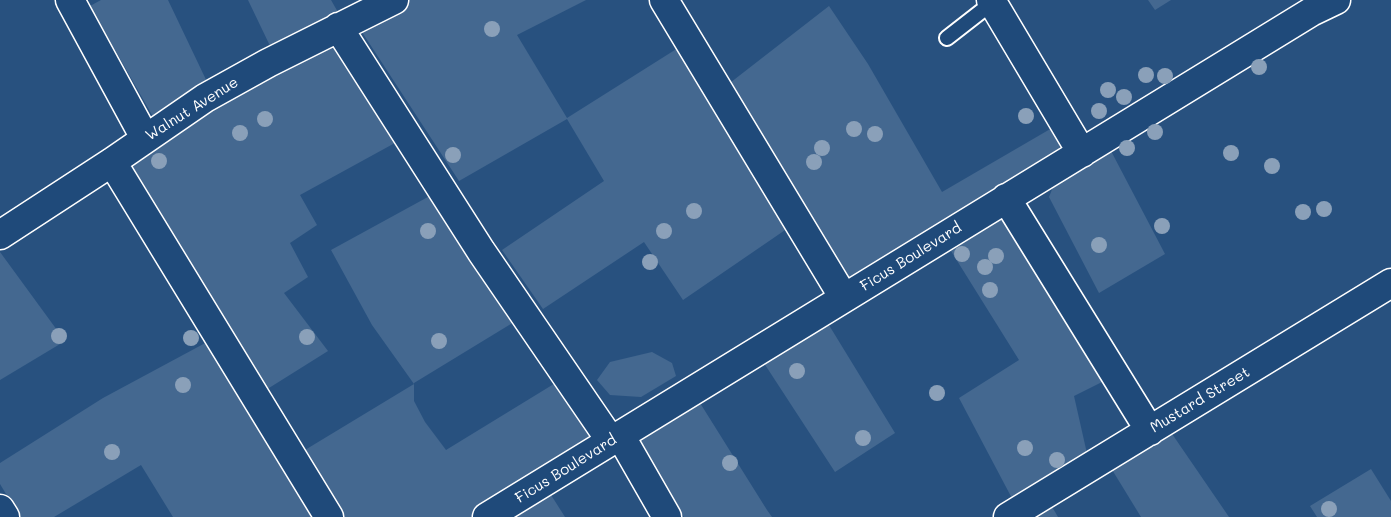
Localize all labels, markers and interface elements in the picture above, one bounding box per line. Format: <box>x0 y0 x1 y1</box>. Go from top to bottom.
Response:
street label: Walnut Avenue <box>142 73 242 145</box>
street label: Ficus Boulevard <box>857 219 965 295</box>
street label: Mustard Street <box>1147 363 1253 437</box>
street label: Ficus Boulevard <box>512 431 620 507</box>

